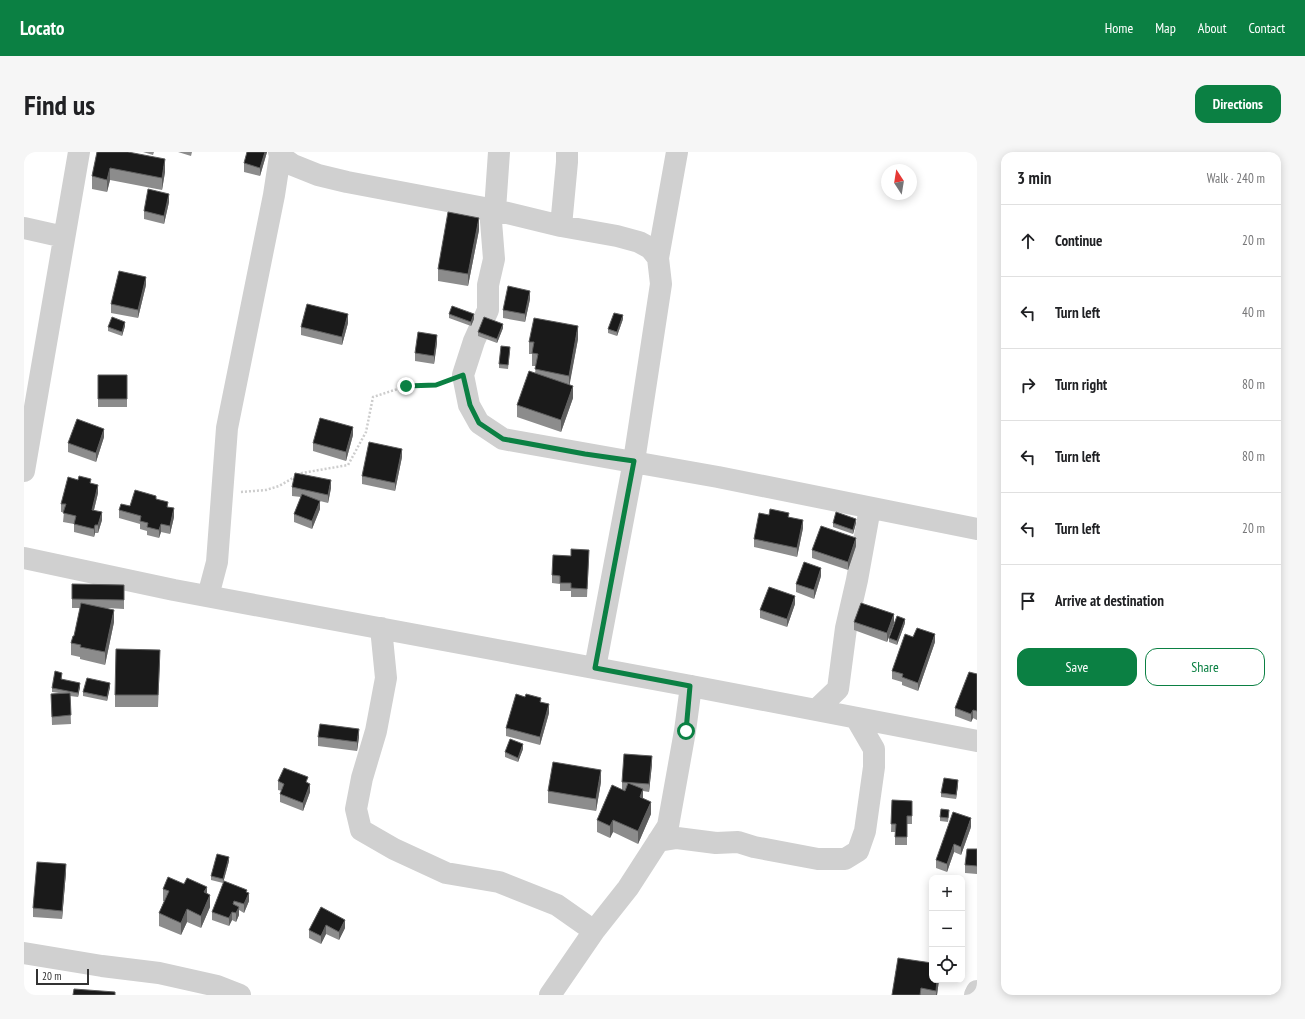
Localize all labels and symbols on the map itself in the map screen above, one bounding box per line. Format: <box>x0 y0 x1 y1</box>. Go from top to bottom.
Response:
north arrow <box>881 164 917 200</box>
route end <box>397 377 415 395</box>
route start <box>677 722 695 740</box>
scale bar <box>36 967 89 986</box>

